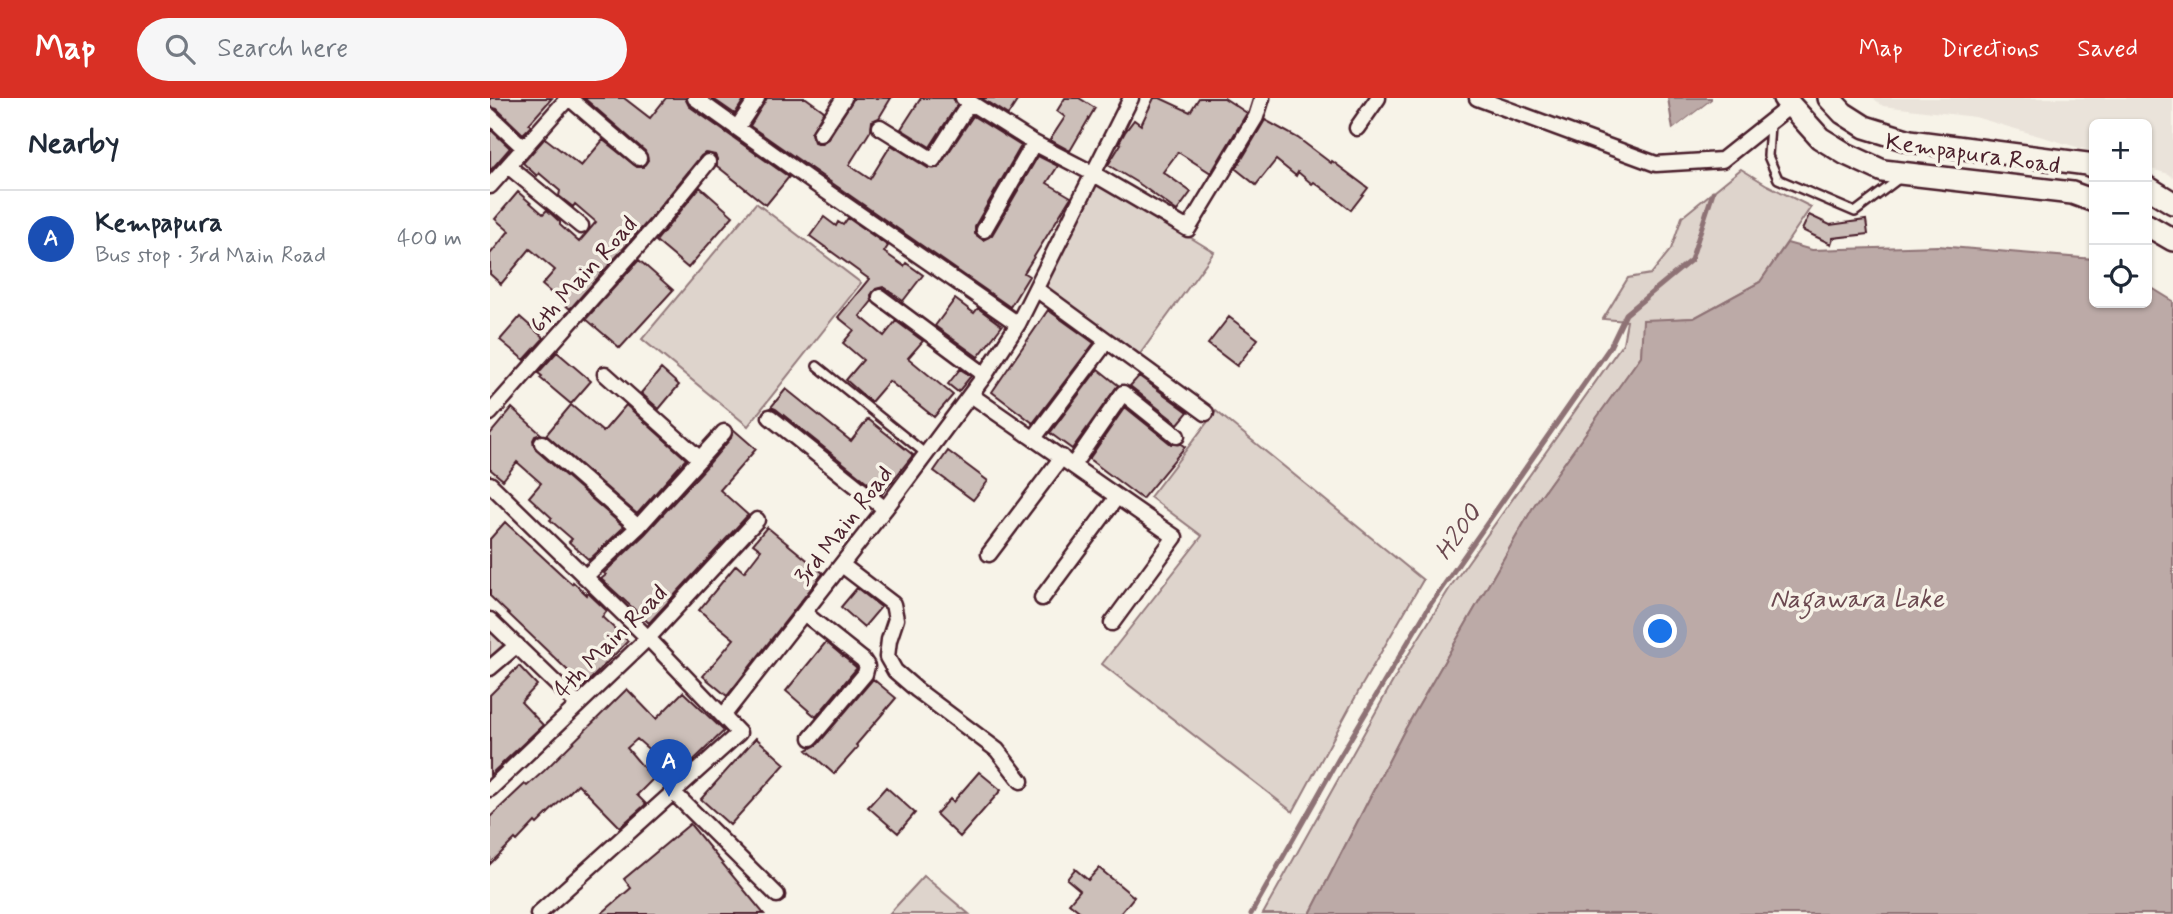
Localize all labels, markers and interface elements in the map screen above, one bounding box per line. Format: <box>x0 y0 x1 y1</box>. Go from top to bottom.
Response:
search box <box>137 18 627 81</box>
text: Map <box>35 27 95 71</box>
icon: search <box>161 30 199 68</box>
text: Search here <box>217 32 348 66</box>
text: Map <box>1859 34 1903 65</box>
text: Directions <box>1941 34 2039 65</box>
text: Saved <box>2077 34 2138 65</box>
map controls <box>2089 119 2152 308</box>
button: + <box>2089 119 2152 182</box>
text: Nearby <box>28 124 119 163</box>
street label: Kempapura Road <box>1884 127 2062 182</box>
button: − <box>2089 182 2152 245</box>
text: Kempapura <box>95 207 223 241</box>
street label: 6th Main Road <box>523 210 645 340</box>
text: A <box>43 224 59 254</box>
text: 400 m <box>397 224 462 254</box>
text: Bus stop · 3rd Main Road <box>95 241 326 271</box>
button: locate <box>2089 245 2152 308</box>
street label: 3rd Main Road <box>788 460 900 592</box>
water label: H200 <box>1427 498 1491 568</box>
street label: 4th Main Road <box>548 579 675 706</box>
water label: Nagawara Lake <box>1770 583 1945 620</box>
your location <box>1643 614 1677 648</box>
pin: A <box>646 739 692 797</box>

